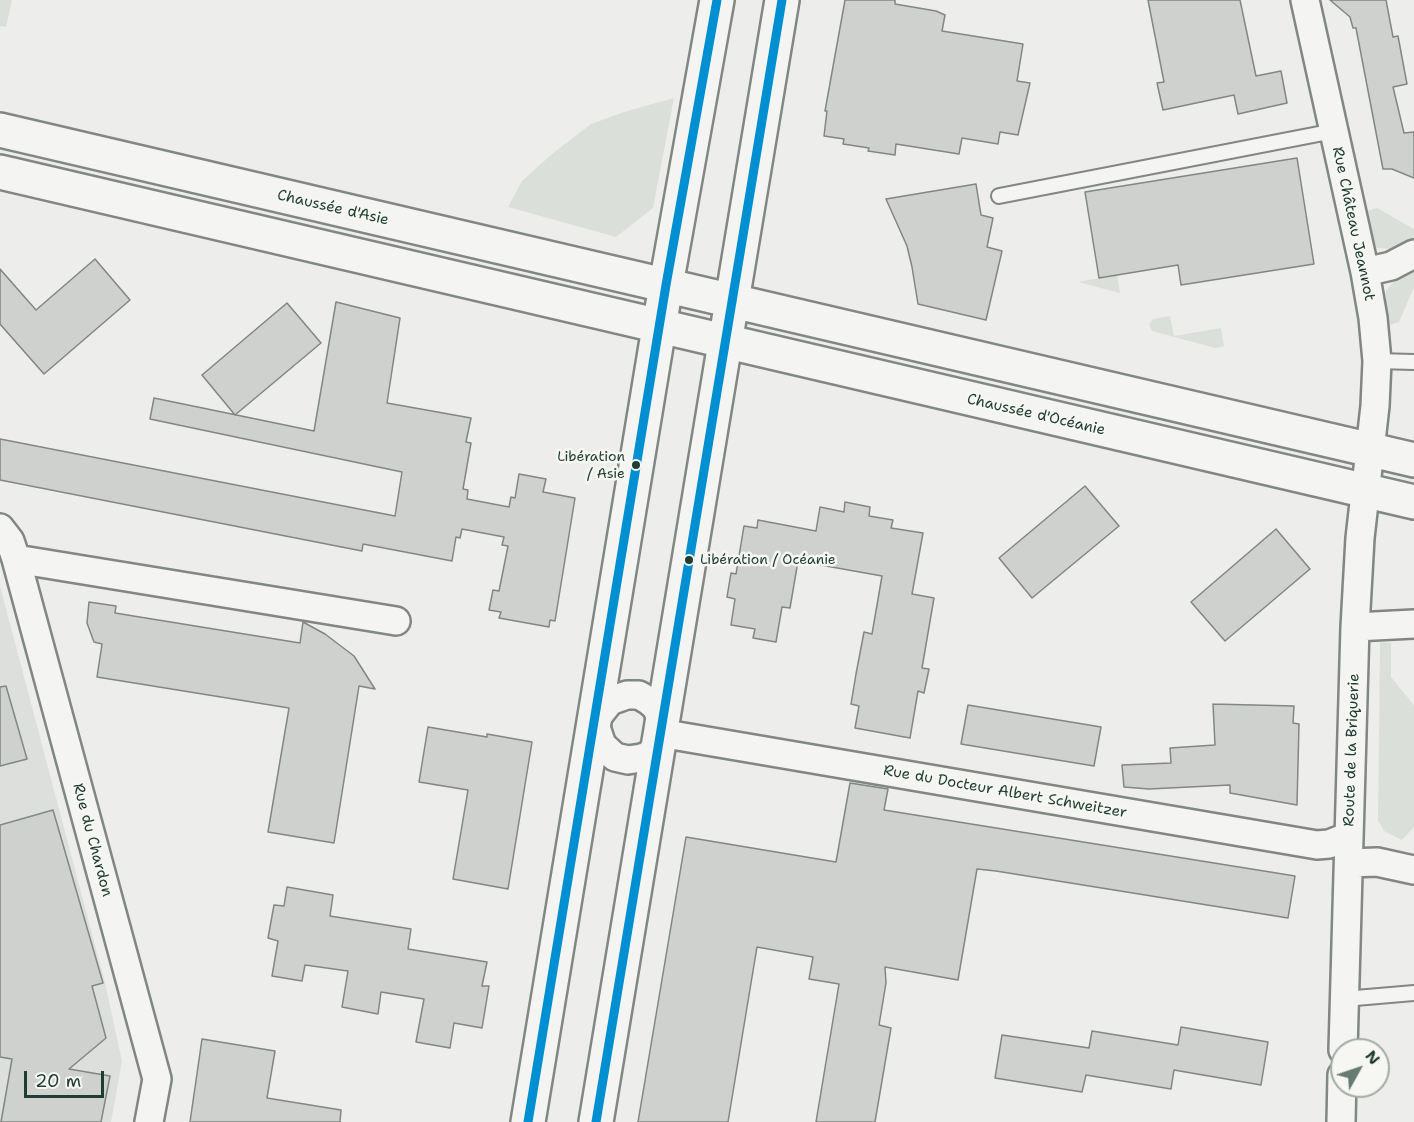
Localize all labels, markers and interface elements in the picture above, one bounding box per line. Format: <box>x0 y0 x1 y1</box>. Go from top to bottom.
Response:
street label: Rue Château Jeannot <box>1328 145 1378 303</box>
street label: Chaussée d'Asie <box>275 186 391 230</box>
street label: Chaussée d'Océanie <box>965 390 1107 440</box>
place label: Libération / Asie <box>557 449 625 482</box>
marker: Libération / Asie <box>630 459 642 471</box>
place label: Libération / Océanie <box>700 552 836 568</box>
marker: Libération / Océanie <box>683 554 695 566</box>
street label: Route de la Briquerie <box>1340 673 1364 827</box>
street label: Rue du Docteur Albert Schweitzer <box>882 762 1128 822</box>
street label: Rue du Chardon <box>68 781 116 899</box>
north arrow <box>1330 1038 1390 1098</box>
text: N <box>1361 1046 1385 1069</box>
scale bar <box>27 1059 106 1097</box>
text: 20 m <box>35 1069 81 1093</box>

